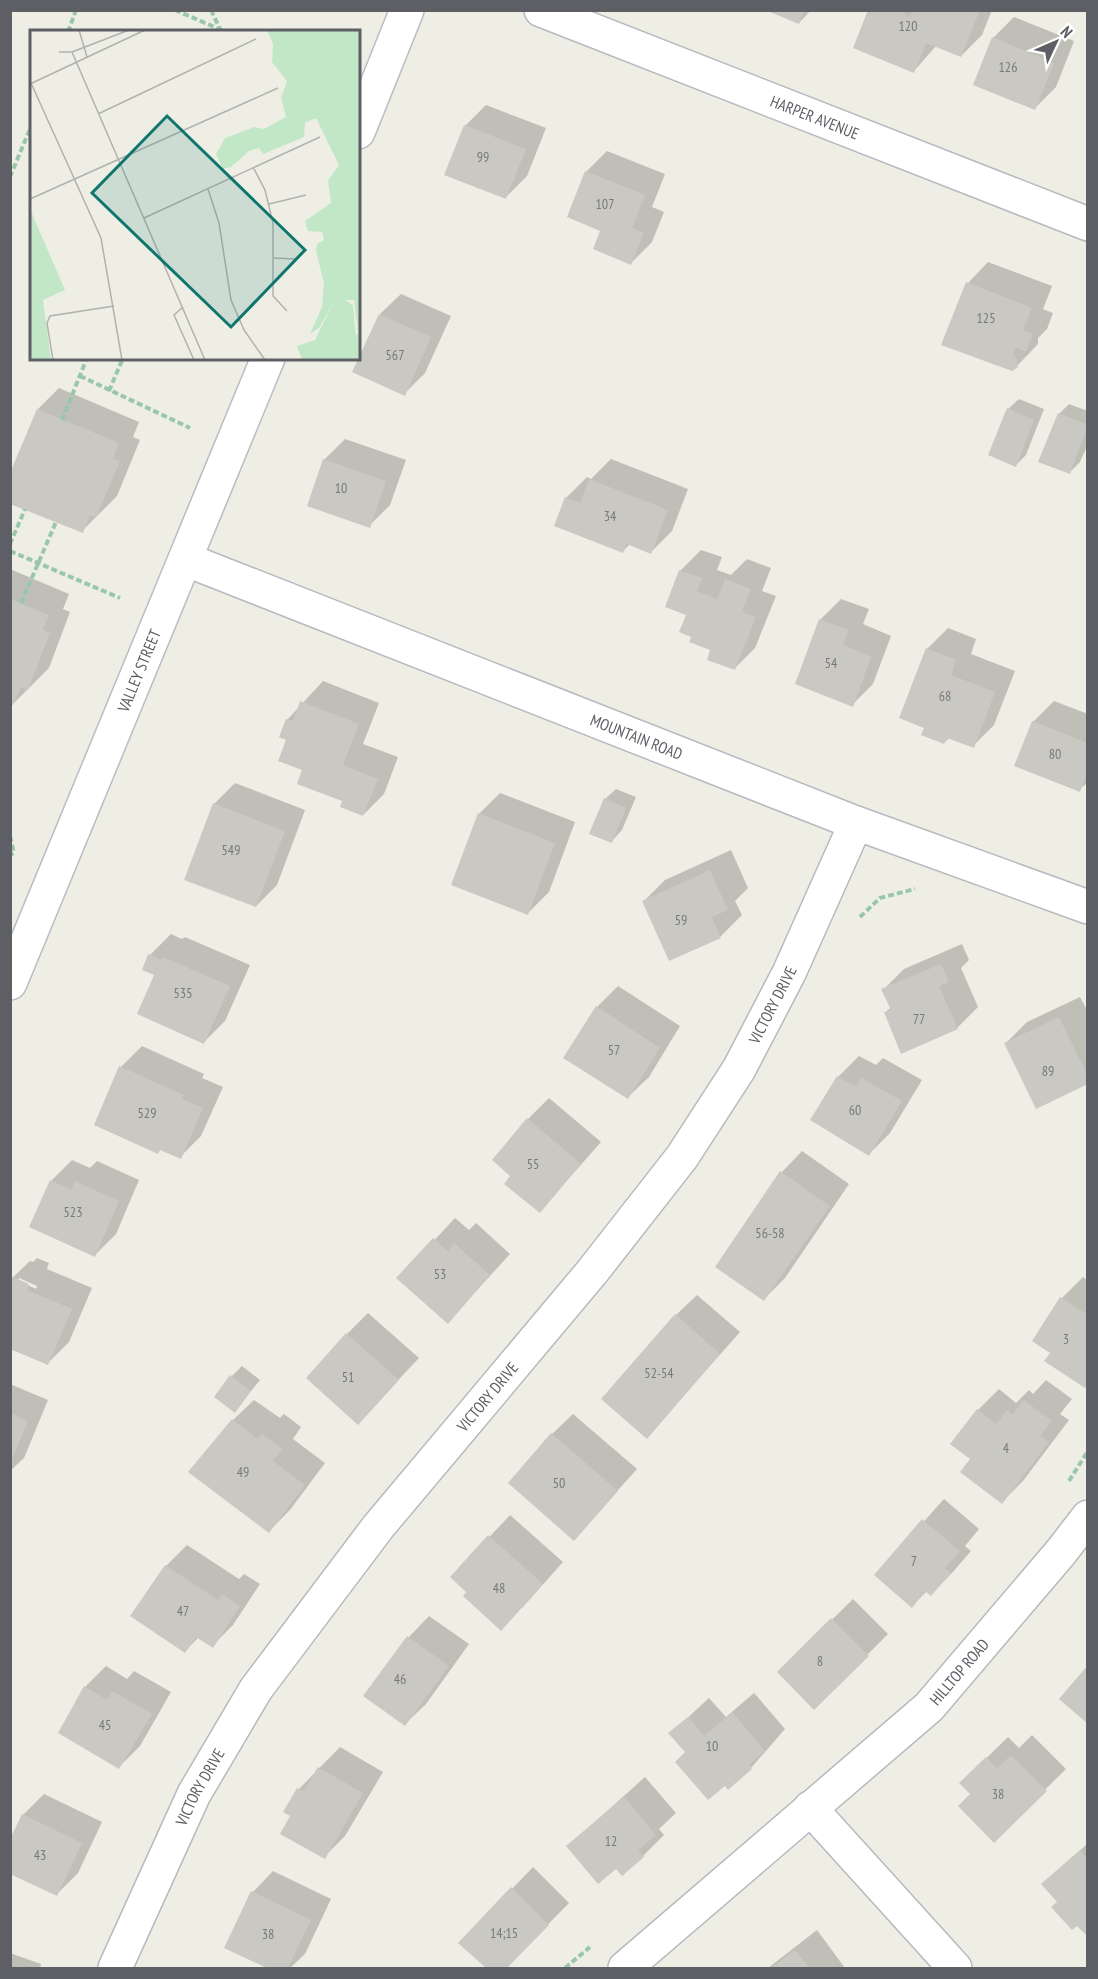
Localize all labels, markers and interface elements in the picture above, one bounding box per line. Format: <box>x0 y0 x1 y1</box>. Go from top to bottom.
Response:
north arrow <box>1026 12 1086 72</box>
house number: 120 <box>899 17 917 35</box>
text: N <box>1057 22 1077 42</box>
inset map <box>30 30 360 360</box>
house number: 126 <box>999 58 1017 76</box>
street label: HARPER AVENUE <box>768 91 862 144</box>
house number: 99 <box>477 148 489 166</box>
house number: 107 <box>596 195 614 213</box>
house number: 125 <box>977 309 995 327</box>
house number: 567 <box>386 346 404 364</box>
house number: 10 <box>335 479 347 497</box>
house number: 34 <box>604 507 617 525</box>
street label: VALLEY STREET <box>113 626 165 716</box>
house number: 54 <box>825 654 838 672</box>
house number: 68 <box>939 687 951 705</box>
street label: MOUNTAIN ROAD <box>588 710 685 764</box>
house number: 80 <box>1049 745 1061 763</box>
house number: 549 <box>222 841 240 859</box>
house number: 59 <box>675 911 687 929</box>
street label: VICTORY DRIVE <box>743 963 801 1048</box>
house number: 535 <box>174 984 192 1002</box>
house number: 77 <box>913 1010 925 1028</box>
house number: 57 <box>608 1041 620 1059</box>
house number: 89 <box>1042 1062 1054 1080</box>
house number: 60 <box>849 1101 861 1119</box>
house number: 529 <box>138 1104 156 1122</box>
house number: 55 <box>527 1155 539 1173</box>
house number: 523 <box>64 1203 82 1221</box>
house number: 56-58 <box>755 1224 785 1242</box>
house number: 53 <box>434 1265 446 1283</box>
house number: 3 <box>1063 1330 1069 1348</box>
street label: VICTORY DRIVE <box>452 1358 522 1436</box>
house number: 52-54 <box>644 1364 674 1382</box>
house number: 51 <box>342 1368 354 1386</box>
house number: 4 <box>1003 1439 1010 1457</box>
house number: 49 <box>237 1463 249 1481</box>
house number: 50 <box>553 1474 565 1492</box>
house number: 7 <box>911 1552 917 1570</box>
house number: 48 <box>493 1579 505 1597</box>
house number: 47 <box>177 1602 189 1620</box>
street label: HILLTOP ROAD <box>925 1634 993 1709</box>
house number: 8 <box>817 1652 823 1670</box>
house number: 46 <box>394 1670 406 1688</box>
house number: 45 <box>99 1716 111 1734</box>
house number: 10 <box>706 1737 718 1755</box>
street label: VICTORY DRIVE <box>171 1745 229 1830</box>
house number: 38 <box>992 1785 1004 1803</box>
house number: 12 <box>605 1832 617 1850</box>
house number: 43 <box>34 1846 46 1864</box>
house number: 14;15 <box>490 1924 518 1942</box>
house number: 38 <box>262 1925 274 1943</box>

